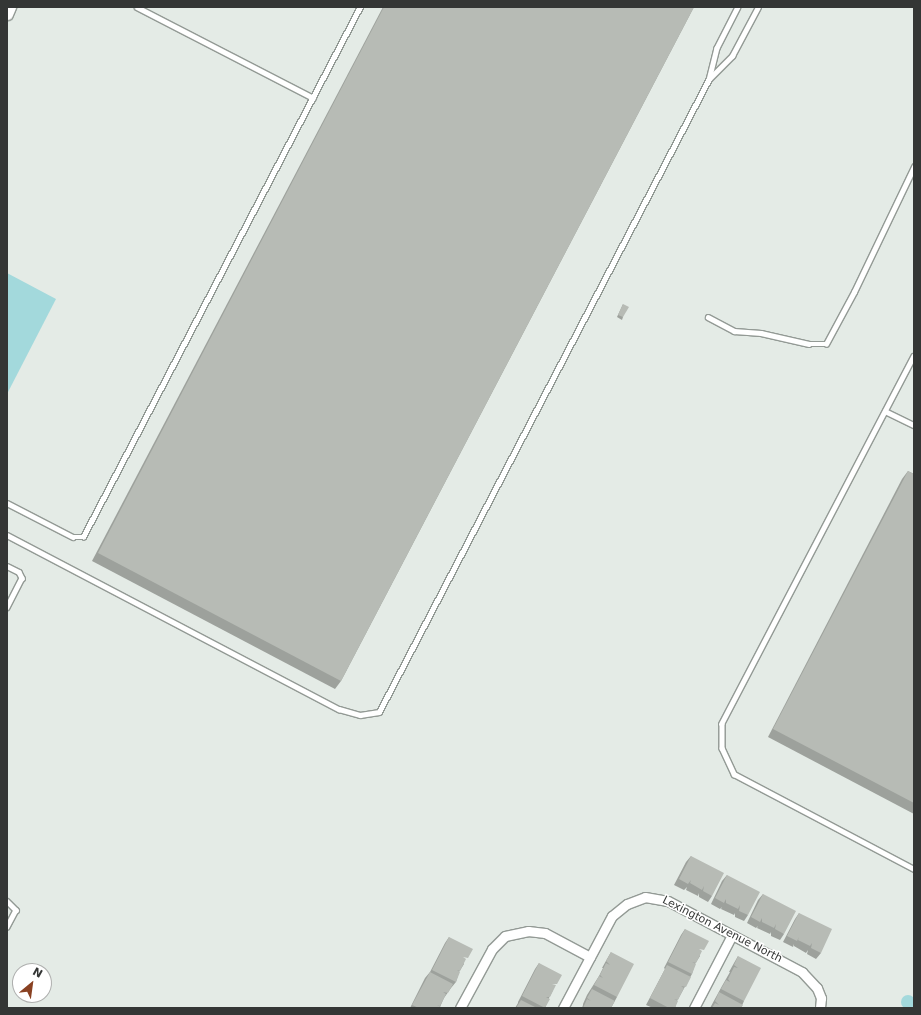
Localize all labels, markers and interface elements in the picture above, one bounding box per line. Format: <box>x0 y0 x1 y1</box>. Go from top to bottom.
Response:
street label: Lexington Avenue North <box>660 894 784 966</box>
north arrow <box>12 963 52 1003</box>
text: N <box>30 965 45 981</box>

